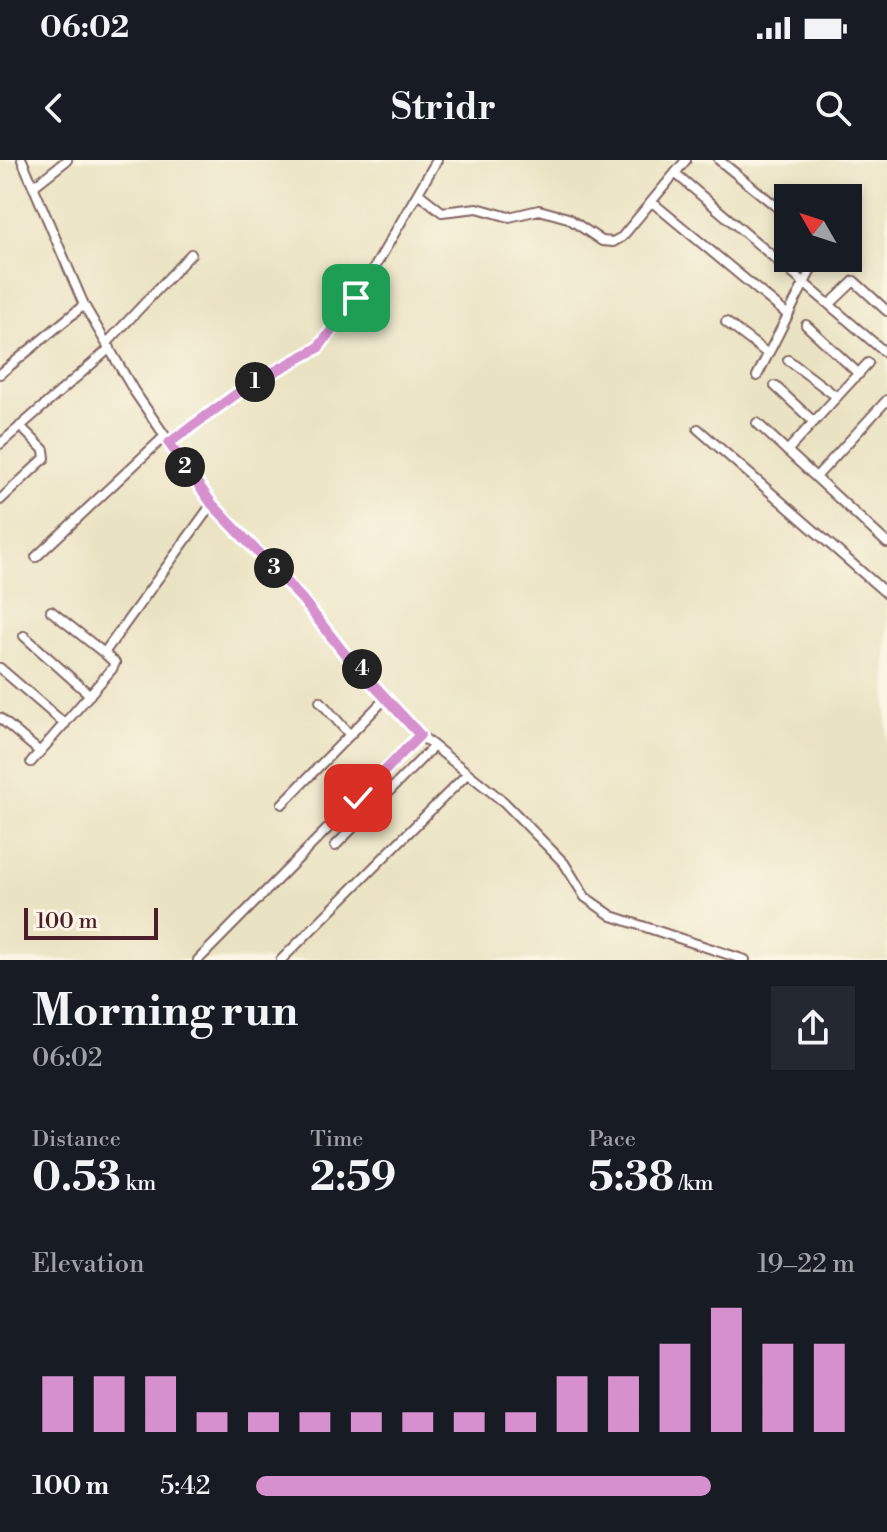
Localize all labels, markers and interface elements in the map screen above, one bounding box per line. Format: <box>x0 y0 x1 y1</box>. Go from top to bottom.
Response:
text: 06:02 <box>40 9 129 47</box>
icon: back <box>32 86 76 130</box>
text: Stridr <box>391 86 496 131</box>
icon: search <box>811 86 855 130</box>
north arrow <box>774 184 862 272</box>
map controls <box>774 184 862 272</box>
pin <box>322 264 390 332</box>
icon: arrive <box>334 276 378 320</box>
pin: 1 <box>235 362 275 402</box>
text: 1 <box>250 368 260 395</box>
pin: 2 <box>165 447 205 487</box>
text: 2 <box>178 453 192 480</box>
pin: 3 <box>254 548 294 588</box>
text: 3 <box>267 554 281 581</box>
pin: 4 <box>342 649 382 689</box>
text: 4 <box>355 655 369 682</box>
pin <box>324 764 392 832</box>
icon: check <box>336 776 380 820</box>
scale bar <box>24 904 158 940</box>
text: 100 m <box>36 908 98 935</box>
text: Morning run <box>32 984 298 1039</box>
button: share <box>771 986 855 1070</box>
text: 06:02 <box>32 1042 103 1074</box>
text: Distance <box>32 1126 121 1153</box>
text: Time <box>310 1126 363 1153</box>
text: Pace <box>589 1126 636 1153</box>
text: 0.53 <box>32 1153 121 1203</box>
text: 2:59 <box>310 1153 396 1203</box>
text: 5:38 <box>589 1153 674 1203</box>
text: km <box>121 1170 156 1197</box>
text: /km <box>674 1170 713 1197</box>
text: Elevation <box>32 1248 145 1280</box>
text: 19–22 m <box>757 1248 855 1280</box>
text: 100 m <box>32 1470 109 1502</box>
text: 5:42 <box>160 1470 211 1502</box>

